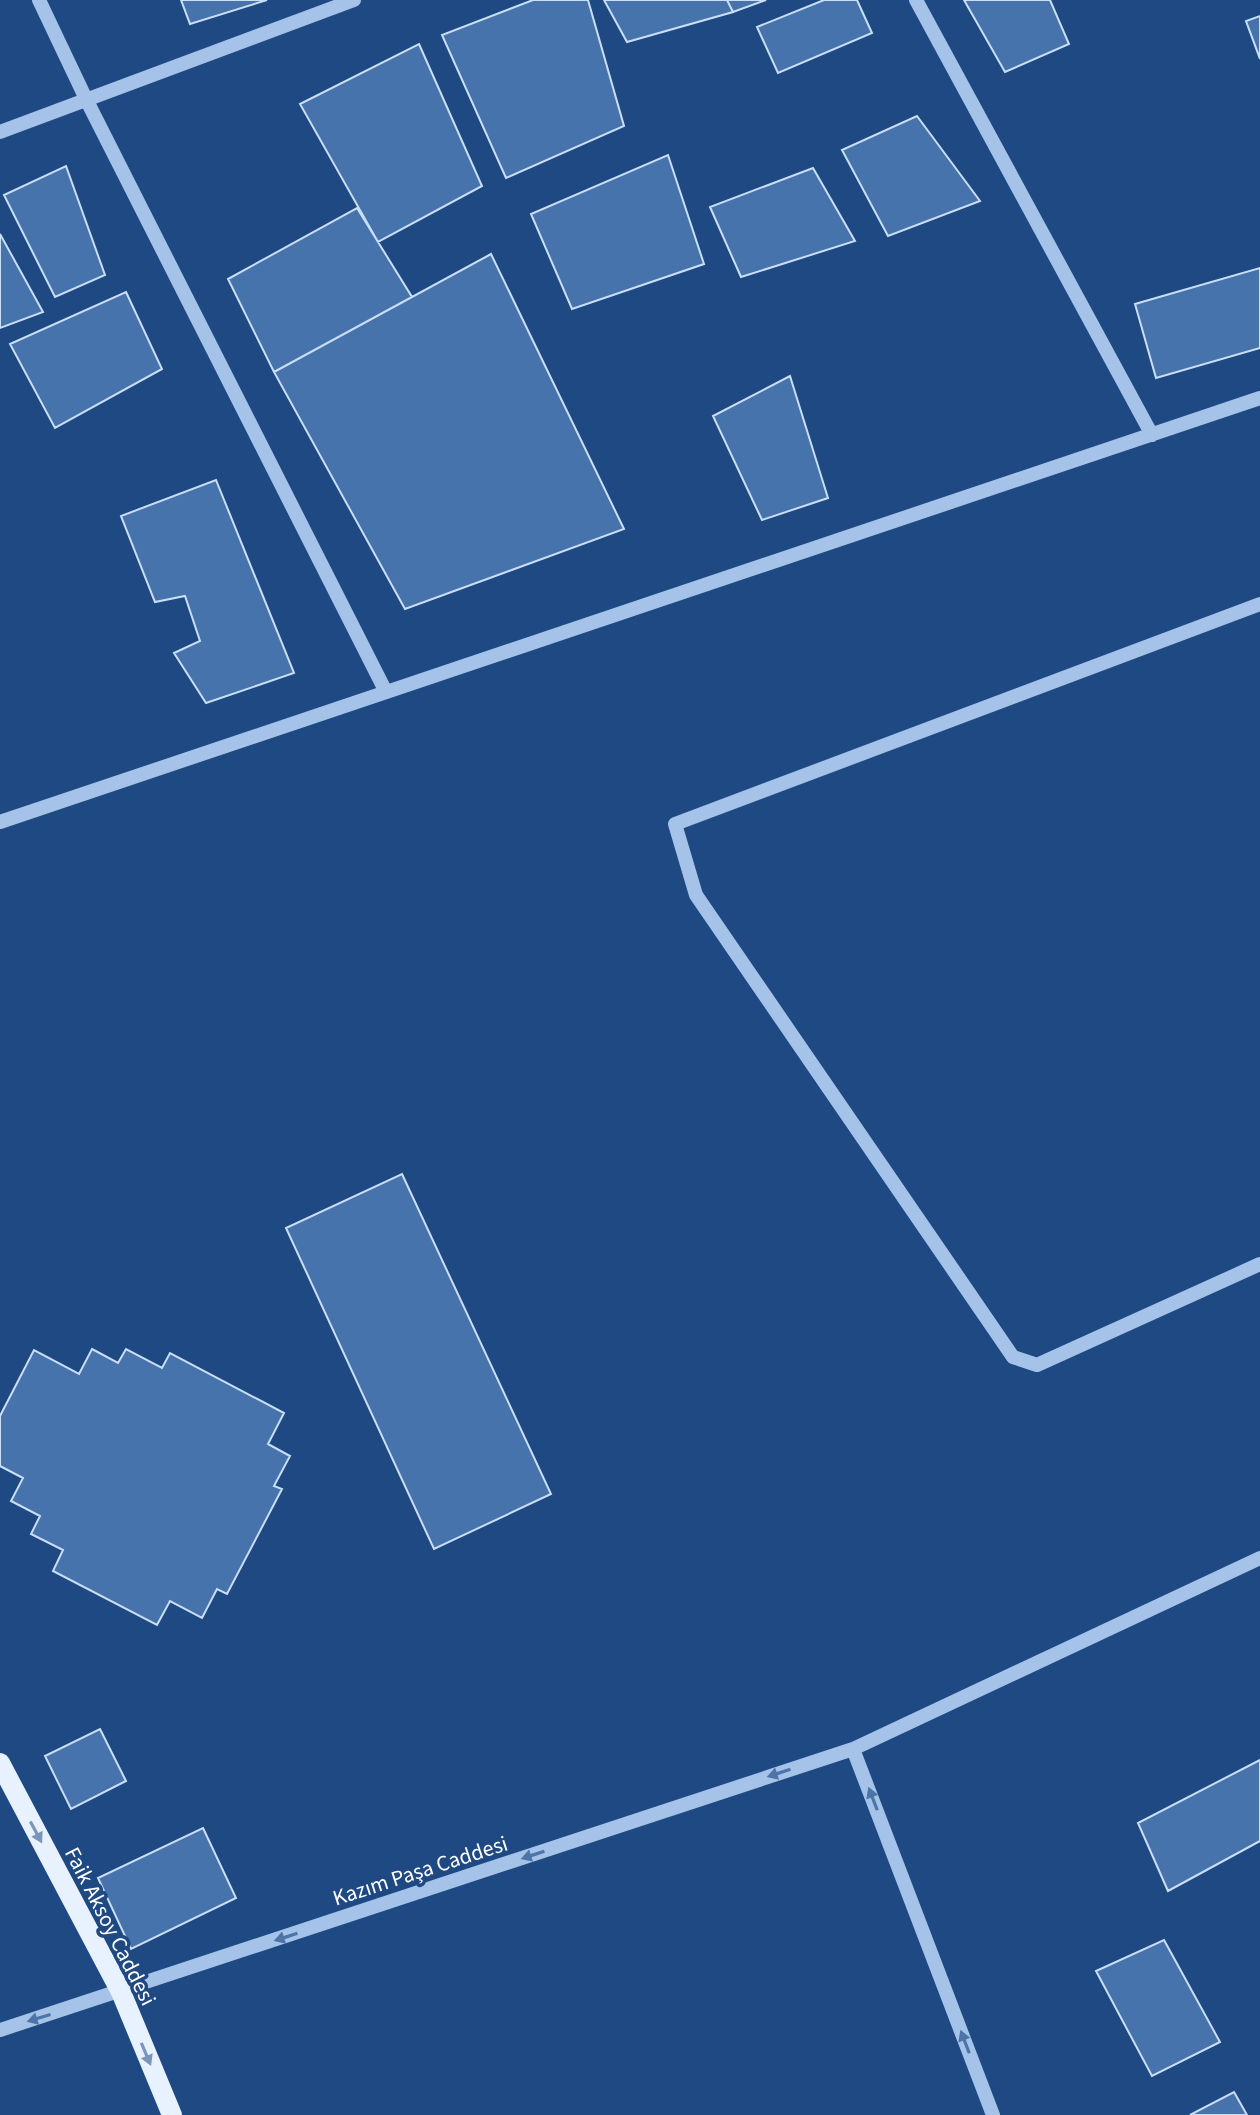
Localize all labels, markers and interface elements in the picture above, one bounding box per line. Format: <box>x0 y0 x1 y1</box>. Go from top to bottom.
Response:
one-way arrow <box>767 1768 791 1780</box>
one-way arrow <box>866 1787 879 1811</box>
one-way arrow <box>30 1821 43 1844</box>
street label: Kazım Paşa Caddesi <box>329 1828 512 1914</box>
street label: Faik Aksoy Caddesi <box>56 1842 164 2011</box>
one-way arrow <box>520 1850 544 1862</box>
one-way arrow <box>274 1932 298 1944</box>
one-way arrow <box>26 2012 50 2025</box>
one-way arrow <box>958 2030 971 2054</box>
one-way arrow <box>140 2042 153 2066</box>

